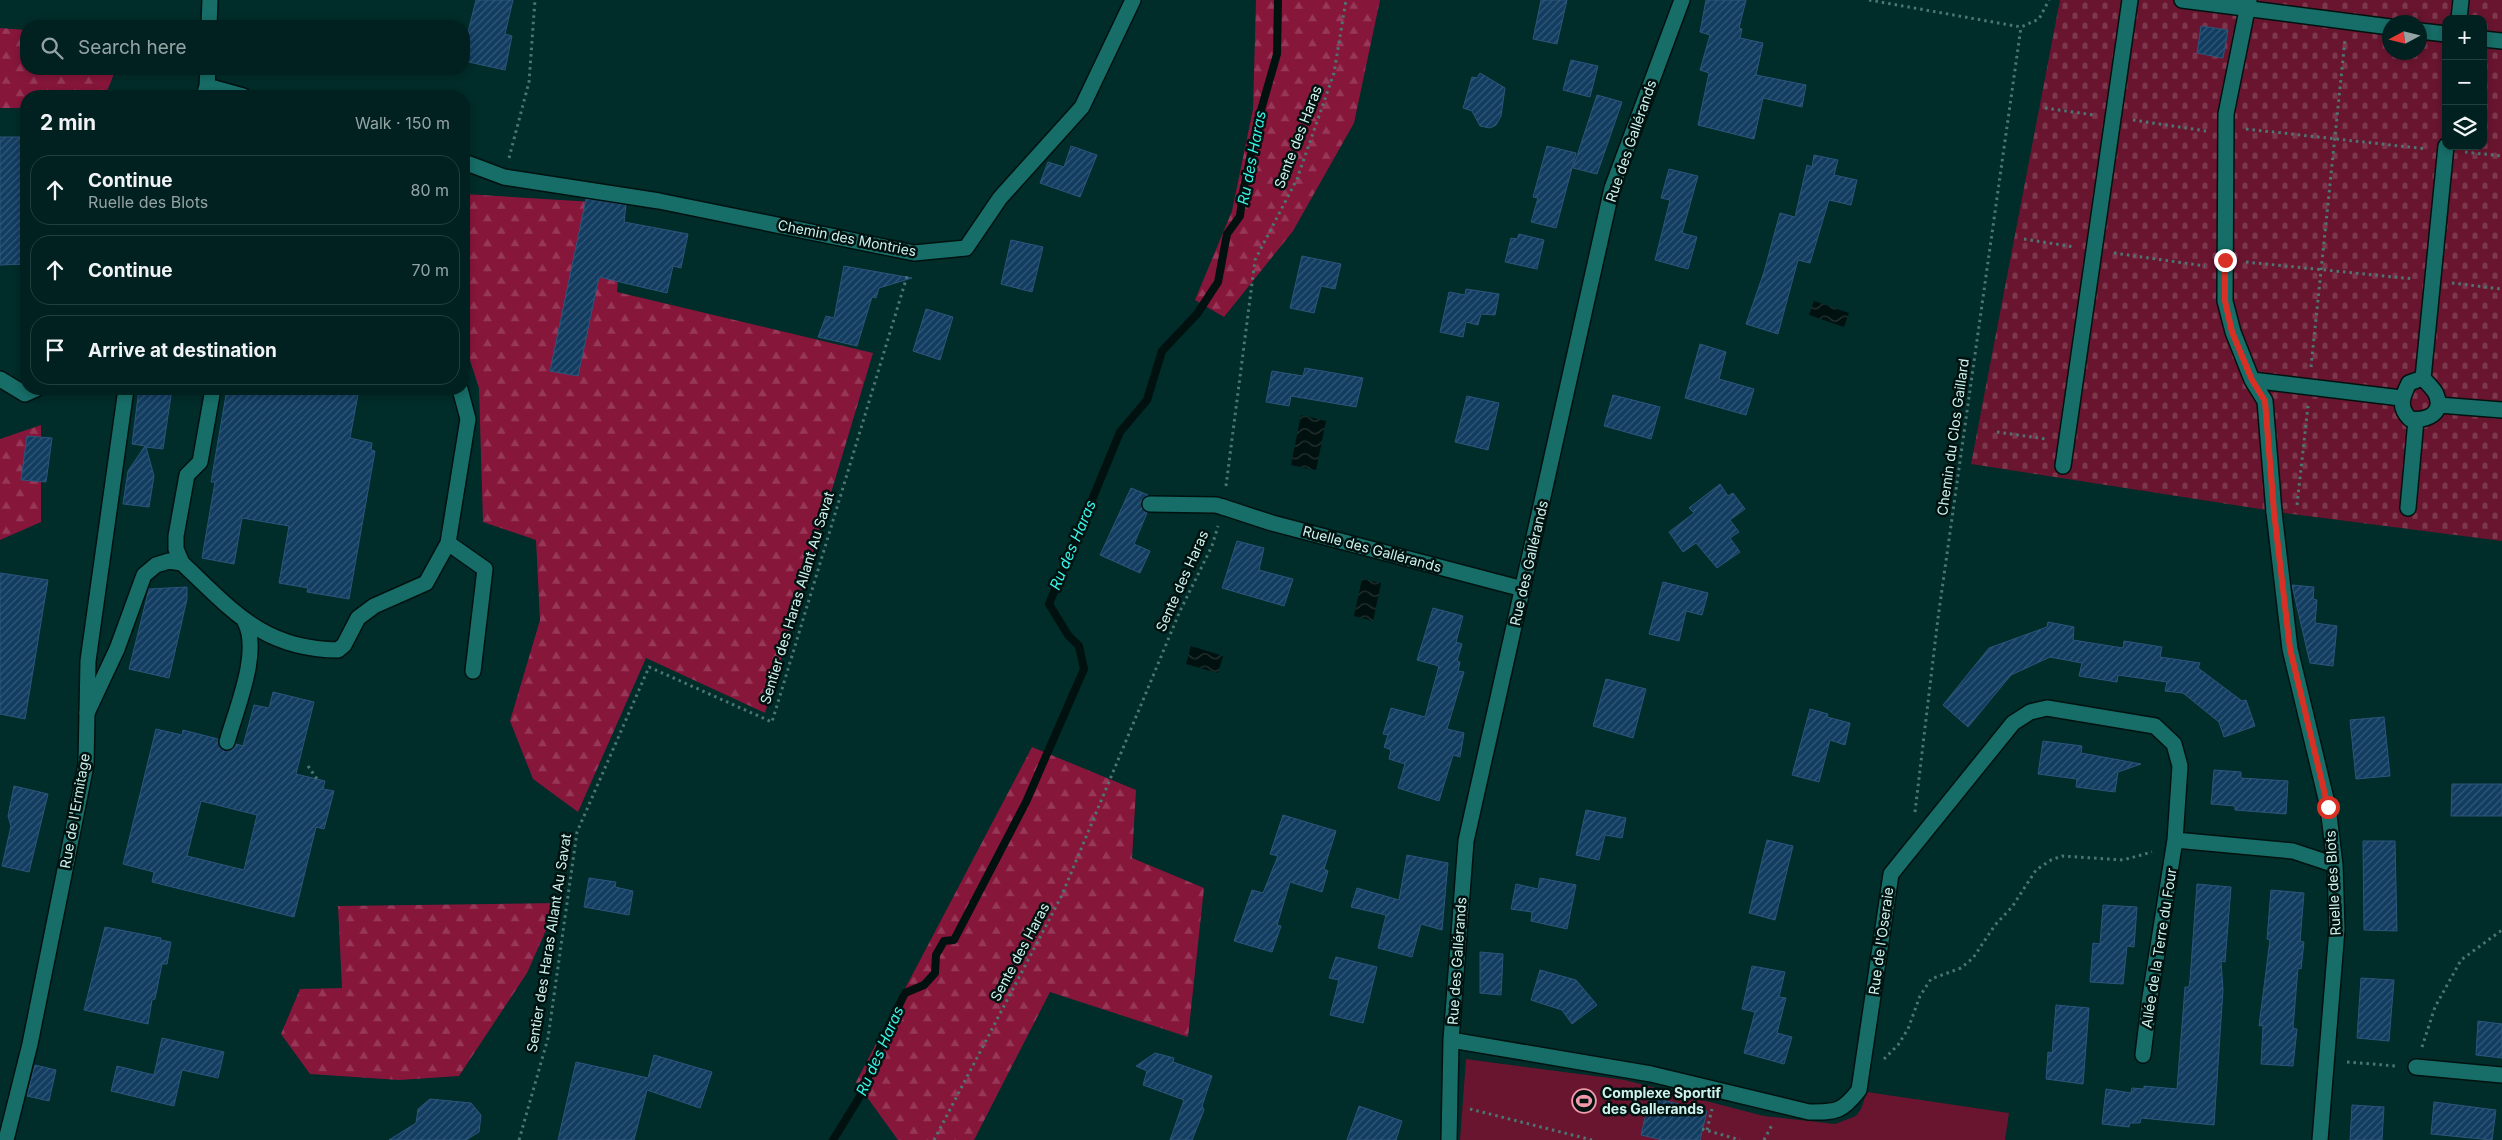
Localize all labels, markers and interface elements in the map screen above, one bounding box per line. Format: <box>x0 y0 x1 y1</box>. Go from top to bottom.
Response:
north arrow <box>2382 15 2427 60</box>
map controls <box>2442 15 2487 150</box>
button: + <box>2442 15 2487 60</box>
search box <box>20 20 470 75</box>
icon: search <box>38 34 66 62</box>
text: Search here <box>78 36 187 59</box>
button: − <box>2442 60 2487 105</box>
street label: Rue des Gallérands <box>1602 78 1659 204</box>
street label: Sente des Haras <box>1270 83 1325 191</box>
button: layers <box>2442 105 2487 150</box>
water label: Ru des Haras <box>1233 109 1270 207</box>
text: 2 min <box>40 110 96 135</box>
text: Walk · 150 m <box>355 113 450 133</box>
text: Continue <box>88 169 173 192</box>
icon: ahead <box>41 176 69 204</box>
text: 80 m <box>410 180 449 200</box>
text: Ruelle des Blots <box>88 192 208 212</box>
street label: Chemin des Montries <box>776 216 918 259</box>
route end <box>2214 249 2237 272</box>
icon: ahead <box>41 256 69 284</box>
text: Continue <box>88 259 173 282</box>
text: 70 m <box>412 260 449 280</box>
icon: arrive <box>41 336 69 364</box>
text: Arrive at destination <box>88 339 277 362</box>
street label: Chemin du Clos Gaillard <box>1933 357 1972 517</box>
street label: Sentier des Haras Allant Au Savat <box>756 489 837 706</box>
water label: Ru des Haras <box>1045 497 1100 593</box>
street label: Rue des Gallérands <box>1506 499 1551 627</box>
street label: Ruelle des Gallérands <box>1301 522 1443 575</box>
street label: Sente des Haras <box>1152 528 1211 634</box>
street label: Rue de l'Ermitage <box>56 752 93 870</box>
route start <box>2317 796 2340 819</box>
street label: Ruelle des Blots <box>2321 830 2344 936</box>
street label: Sentier des Haras Allant Au Savat <box>523 832 574 1054</box>
street label: Allée de la Terre du Four <box>2137 867 2180 1029</box>
street label: Rue de l'Oseraie <box>1865 886 1896 996</box>
street label: Rue des Gallérands <box>1444 896 1469 1025</box>
street label: Sente des Haras <box>987 900 1053 1004</box>
water label: Ru des Haras <box>851 1003 908 1098</box>
place label: Complexe Sportif des Gallerands <box>1602 1084 1721 1117</box>
sports icon: Complexe Sportif des Gallerands <box>1571 1088 1597 1114</box>

